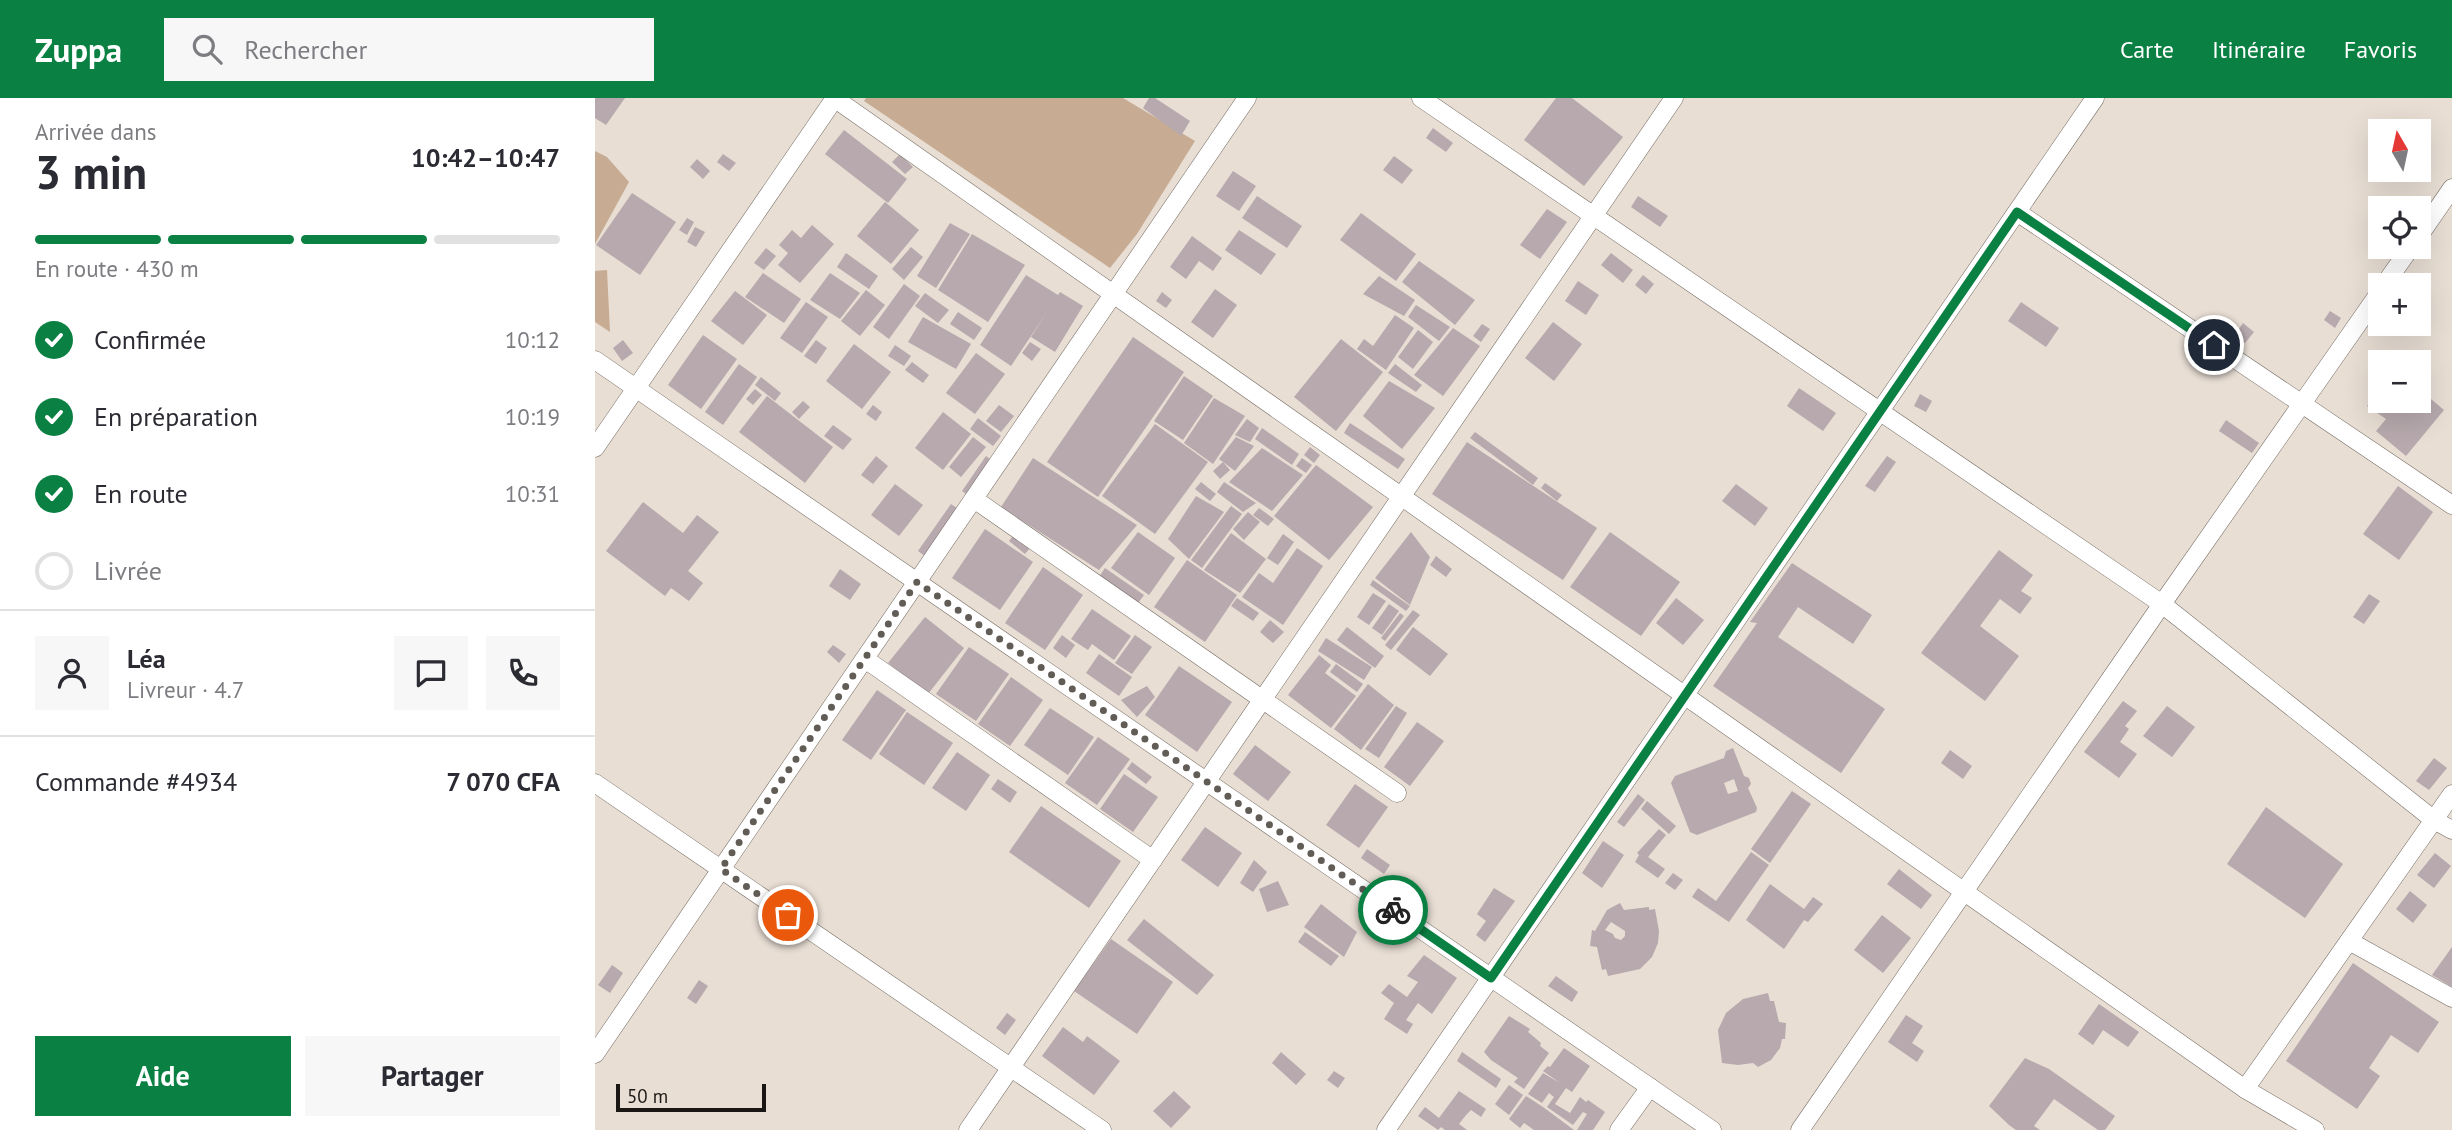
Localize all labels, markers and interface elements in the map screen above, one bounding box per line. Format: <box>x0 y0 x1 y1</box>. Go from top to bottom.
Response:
search box <box>164 18 654 81</box>
text: Zuppa <box>35 28 122 71</box>
icon: search <box>188 30 226 68</box>
text: Rechercher <box>244 33 367 66</box>
text: Carte <box>2120 34 2174 65</box>
text: Itinéraire <box>2212 34 2306 65</box>
text: Favoris <box>2344 34 2417 65</box>
text: Arrivée dans <box>35 117 156 146</box>
north arrow <box>2368 119 2431 182</box>
map controls <box>2368 119 2431 413</box>
text: 10:42–10:47 <box>411 141 560 174</box>
text: 3 min <box>35 142 147 202</box>
button: locate <box>2368 196 2431 259</box>
text: En route · 430 m <box>35 254 199 283</box>
button: + <box>2368 273 2431 336</box>
pin <box>2184 315 2244 375</box>
icon: check <box>35 321 73 359</box>
text: Confirmée <box>94 323 206 356</box>
text: 10:12 <box>505 325 560 354</box>
icon: home <box>2195 326 2233 364</box>
button: − <box>2368 350 2431 413</box>
icon: check <box>35 398 73 436</box>
text: En préparation <box>94 400 258 433</box>
text: 10:19 <box>505 402 560 431</box>
icon: check <box>35 475 73 513</box>
text: En route <box>94 477 188 510</box>
text: 10:31 <box>505 479 560 508</box>
text: Livrée <box>94 554 162 587</box>
button: person <box>35 636 109 710</box>
button: chat <box>394 636 468 710</box>
button: phone <box>486 636 560 710</box>
text: Léa <box>127 642 166 675</box>
text: Livreur · 4.7 <box>127 675 244 704</box>
text: Commande #4934 <box>35 765 237 798</box>
text: 7 070 CFA <box>446 765 560 798</box>
courier <box>1358 875 1428 945</box>
pin <box>758 885 818 945</box>
icon: bike <box>1374 891 1412 929</box>
icon: bag <box>769 896 807 934</box>
button: Aide <box>35 1036 291 1116</box>
button: Partager <box>305 1036 560 1116</box>
scale bar <box>616 1081 767 1113</box>
text: 50 m <box>627 1084 668 1108</box>

